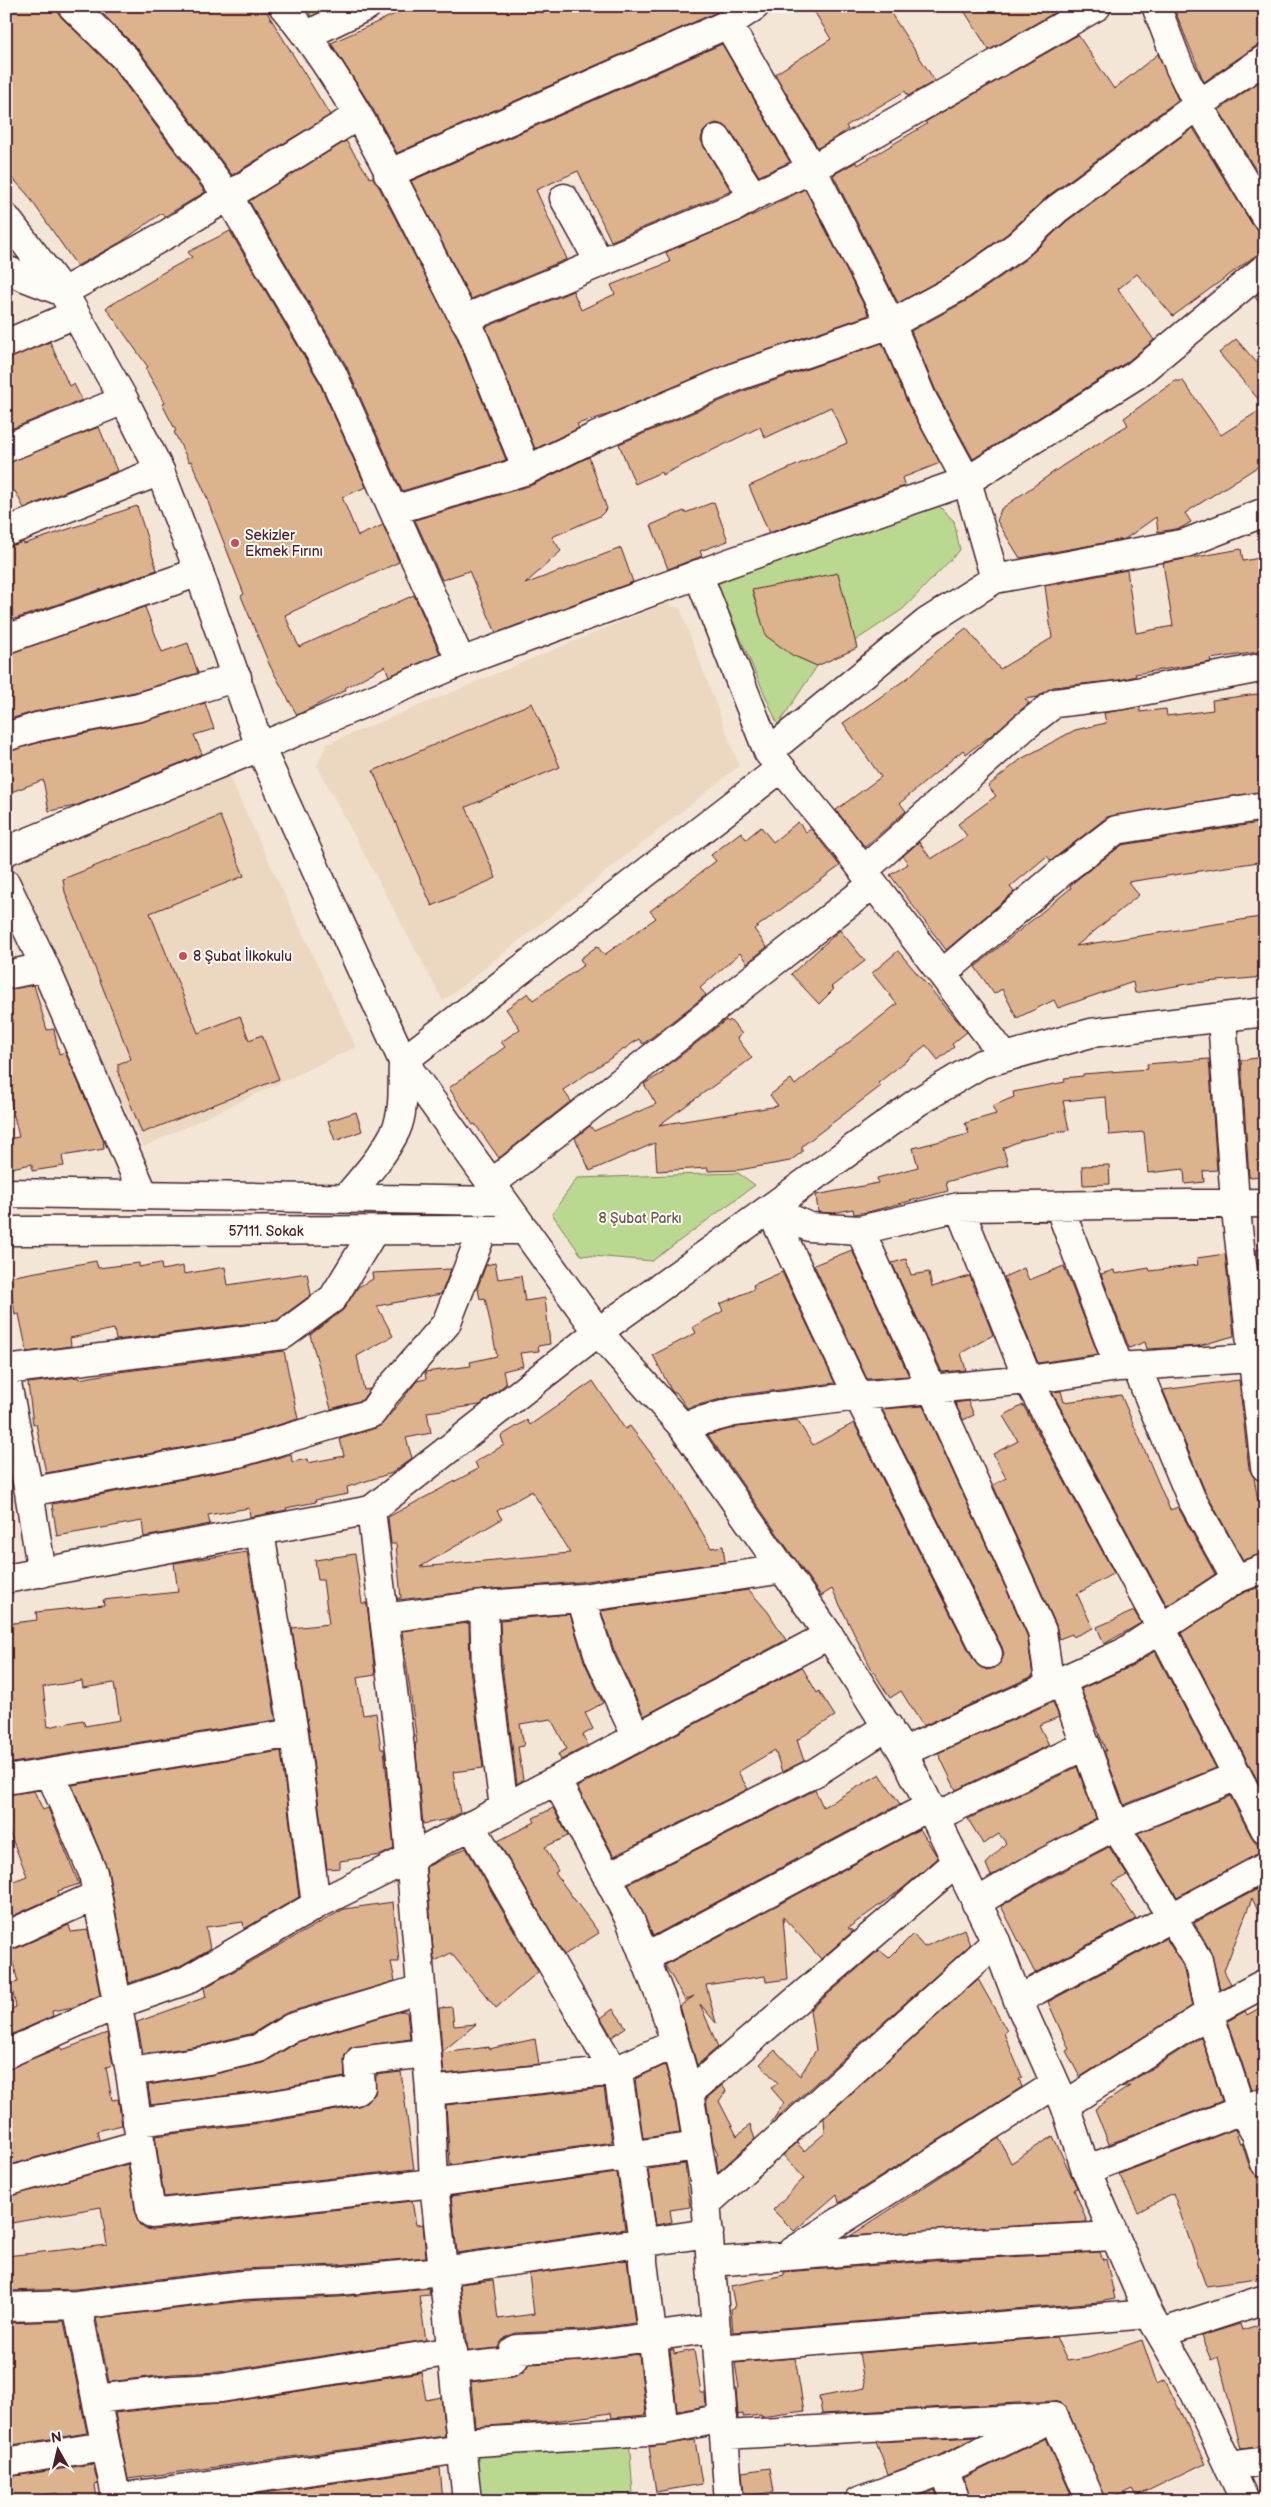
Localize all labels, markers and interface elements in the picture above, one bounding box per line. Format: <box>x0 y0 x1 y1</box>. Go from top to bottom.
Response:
place label: Sekizler Ekmek Fırını <box>245 527 323 560</box>
marker: Sekizler Ekmek Fırını <box>229 537 241 549</box>
place label: 8 Şubat İlkokulu <box>193 947 292 965</box>
marker: 8 Şubat İlkokulu <box>177 950 189 962</box>
park label: 8 Şubat Parkı <box>598 1210 682 1227</box>
street label: 57111. Sokak <box>228 1223 304 1240</box>
north arrow <box>32 2424 82 2474</box>
text: N <box>50 2428 63 2447</box>

